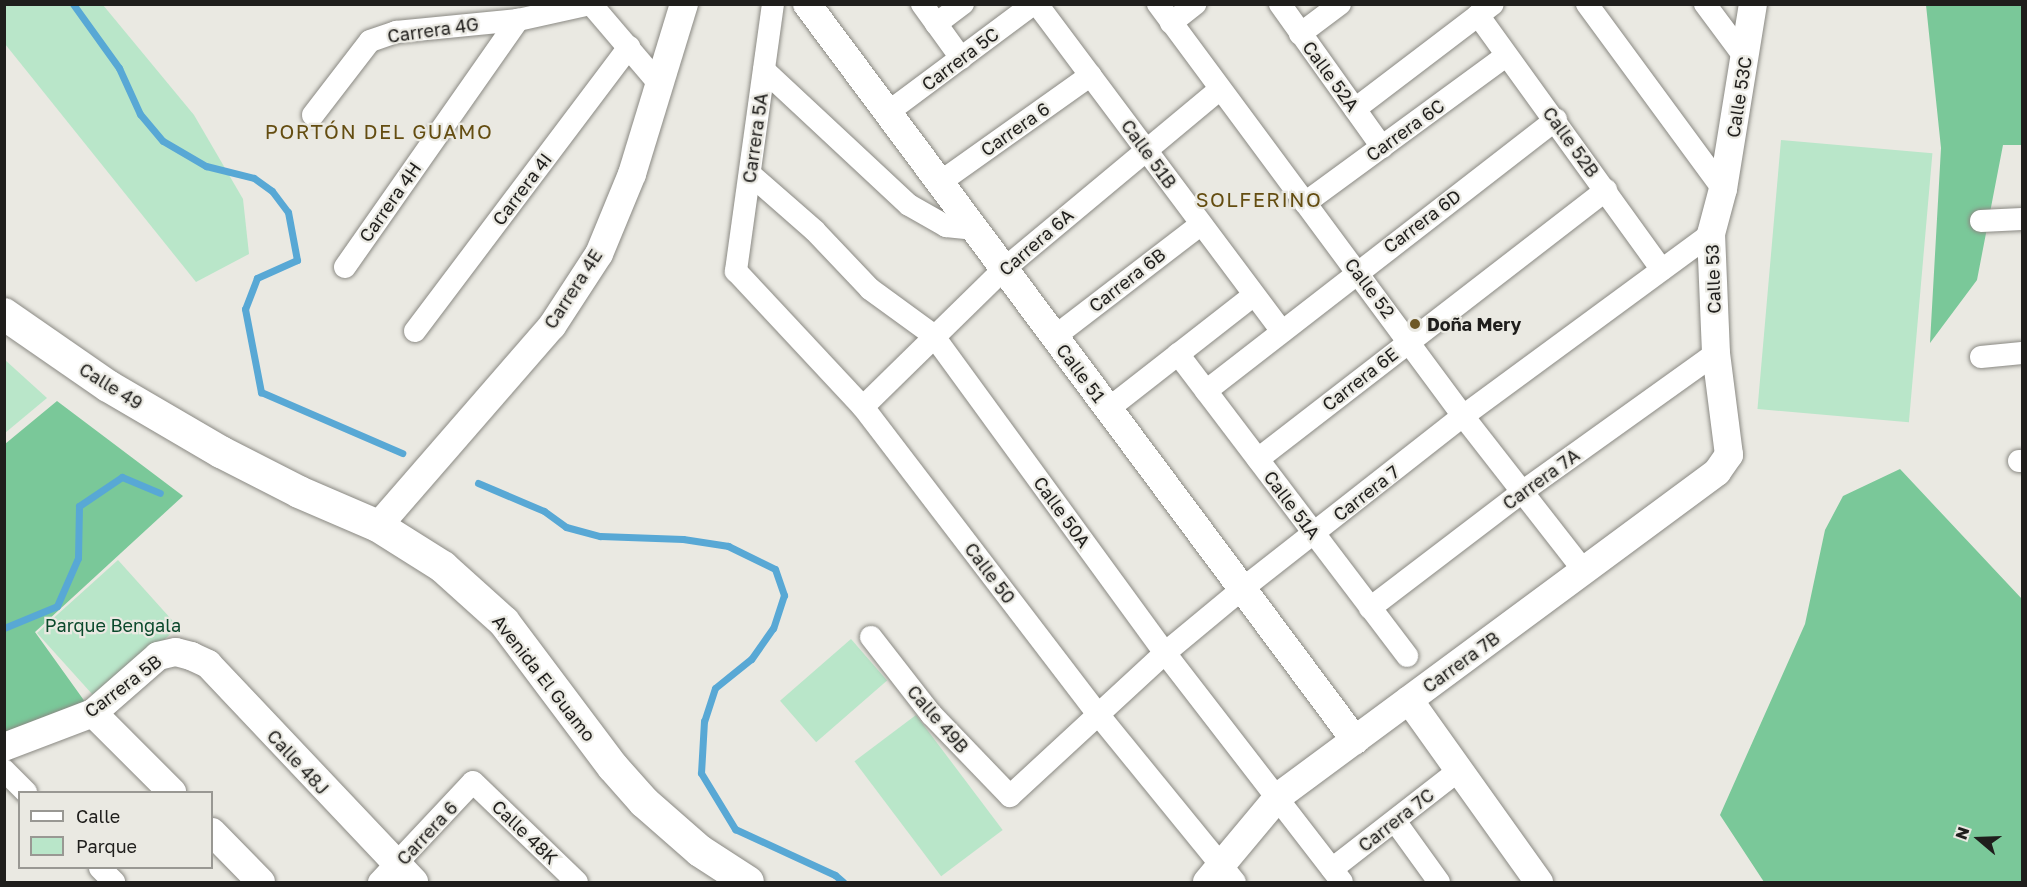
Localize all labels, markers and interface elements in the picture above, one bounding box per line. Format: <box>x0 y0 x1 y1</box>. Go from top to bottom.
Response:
street label: Carrera 4G <box>386 13 480 47</box>
street label: Carrera 5C <box>917 23 1003 95</box>
street label: Calle 52A <box>1298 37 1364 115</box>
street label: Calle 53C <box>1722 55 1756 139</box>
street label: Carrera 5A <box>738 92 772 184</box>
street label: Carrera 6C <box>1362 94 1448 166</box>
street label: Carrera 6 <box>976 97 1054 161</box>
street label: Calle 52B <box>1538 103 1604 181</box>
street label: Calle 51B <box>1117 115 1181 193</box>
district label: PORTÓN DEL GUAMO <box>265 119 493 143</box>
street label: Carrera 4I <box>488 149 556 229</box>
street label: Carrera 4H <box>355 158 425 246</box>
street label: Carrera 6D <box>1379 185 1465 257</box>
district label: SOLFERINO <box>1196 187 1322 211</box>
street label: Carrera 6A <box>995 204 1077 280</box>
street label: Carrera 6B <box>1084 243 1170 317</box>
street label: Calle 53 <box>1701 244 1725 314</box>
street label: Carrera 4E <box>539 245 607 333</box>
street label: Calle 52 <box>1340 254 1400 322</box>
place label: Doña Mery <box>1427 313 1521 335</box>
marker: Doña Mery <box>1408 317 1422 331</box>
street label: Calle 51 <box>1052 339 1110 407</box>
street label: Carrera 6E <box>1318 343 1402 415</box>
street label: Calle 49 <box>75 358 147 414</box>
street label: Carrera 7A <box>1498 444 1584 514</box>
street label: Carrera 7 <box>1329 461 1403 525</box>
street label: Calle 51A <box>1259 467 1325 543</box>
street label: Calle 50A <box>1029 472 1095 552</box>
street label: Calle 50 <box>960 538 1020 608</box>
street label: Avenida El Guamo <box>488 610 600 746</box>
park label: Parque Bengala <box>45 614 181 636</box>
street label: Carrera 7B <box>1418 627 1504 697</box>
street label: Carrera 5B <box>80 650 166 722</box>
street label: Calle 49B <box>903 681 973 757</box>
street label: Calle 48J <box>263 725 333 799</box>
street label: Carrera 7C <box>1354 784 1438 856</box>
legend <box>18 791 213 869</box>
street label: Calle 48K <box>488 795 562 869</box>
street label: Carrera 6 <box>392 797 462 869</box>
text: Calle <box>76 805 120 827</box>
north arrow <box>1949 809 2009 869</box>
text: N <box>1951 824 1973 842</box>
text: Parque <box>76 835 137 857</box>

